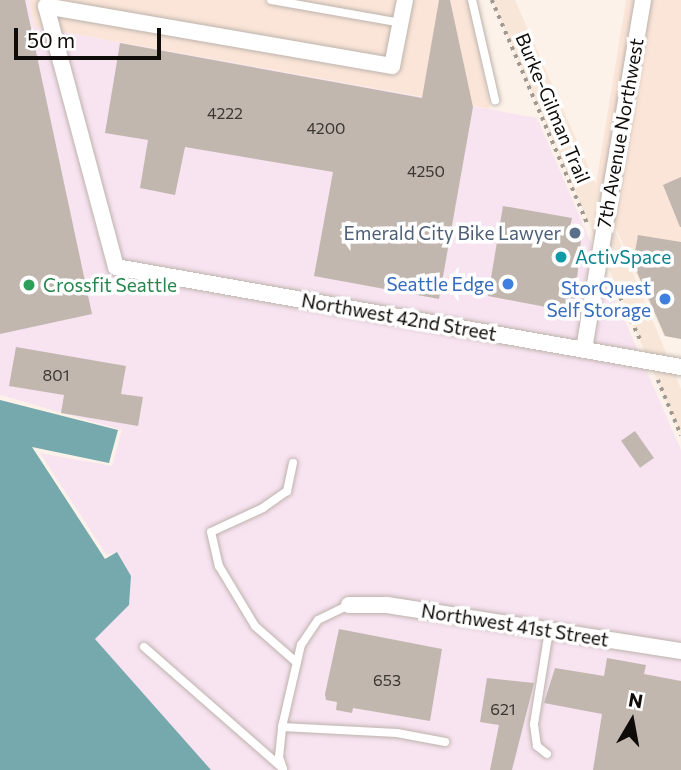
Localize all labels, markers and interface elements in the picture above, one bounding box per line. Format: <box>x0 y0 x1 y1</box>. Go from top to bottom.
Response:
scale bar <box>18 14 164 58</box>
text: 50 m <box>27 27 75 52</box>
street label: Burke-Gilman Trail <box>511 30 595 186</box>
street label: 7th Avenue Northwest <box>592 36 648 230</box>
house number: 4222 <box>207 103 243 123</box>
house number: 4200 <box>306 118 346 138</box>
house number: 4250 <box>407 161 445 181</box>
place label: Emerald City Bike Lawyer <box>344 222 561 244</box>
marker: Emerald City Bike Lawyer <box>567 225 583 241</box>
place label: ActivSpace <box>575 246 671 268</box>
marker: ActivSpace <box>553 249 569 265</box>
place label: Seattle Edge <box>386 273 494 295</box>
place label: Crossfit Seattle <box>43 274 177 296</box>
marker: Seattle Edge <box>500 276 516 292</box>
marker: Crossfit Seattle <box>21 277 37 293</box>
place label: StorQuest Self Storage <box>546 277 651 321</box>
street label: Northwest 42nd Street <box>300 289 498 345</box>
marker: StorQuest Self Storage <box>657 291 673 307</box>
house number: 801 <box>43 365 69 385</box>
street label: Northwest 41st Street <box>420 599 610 651</box>
house number: 653 <box>373 670 401 690</box>
north arrow <box>597 686 667 756</box>
text: N <box>627 687 645 712</box>
house number: 621 <box>490 699 516 719</box>

